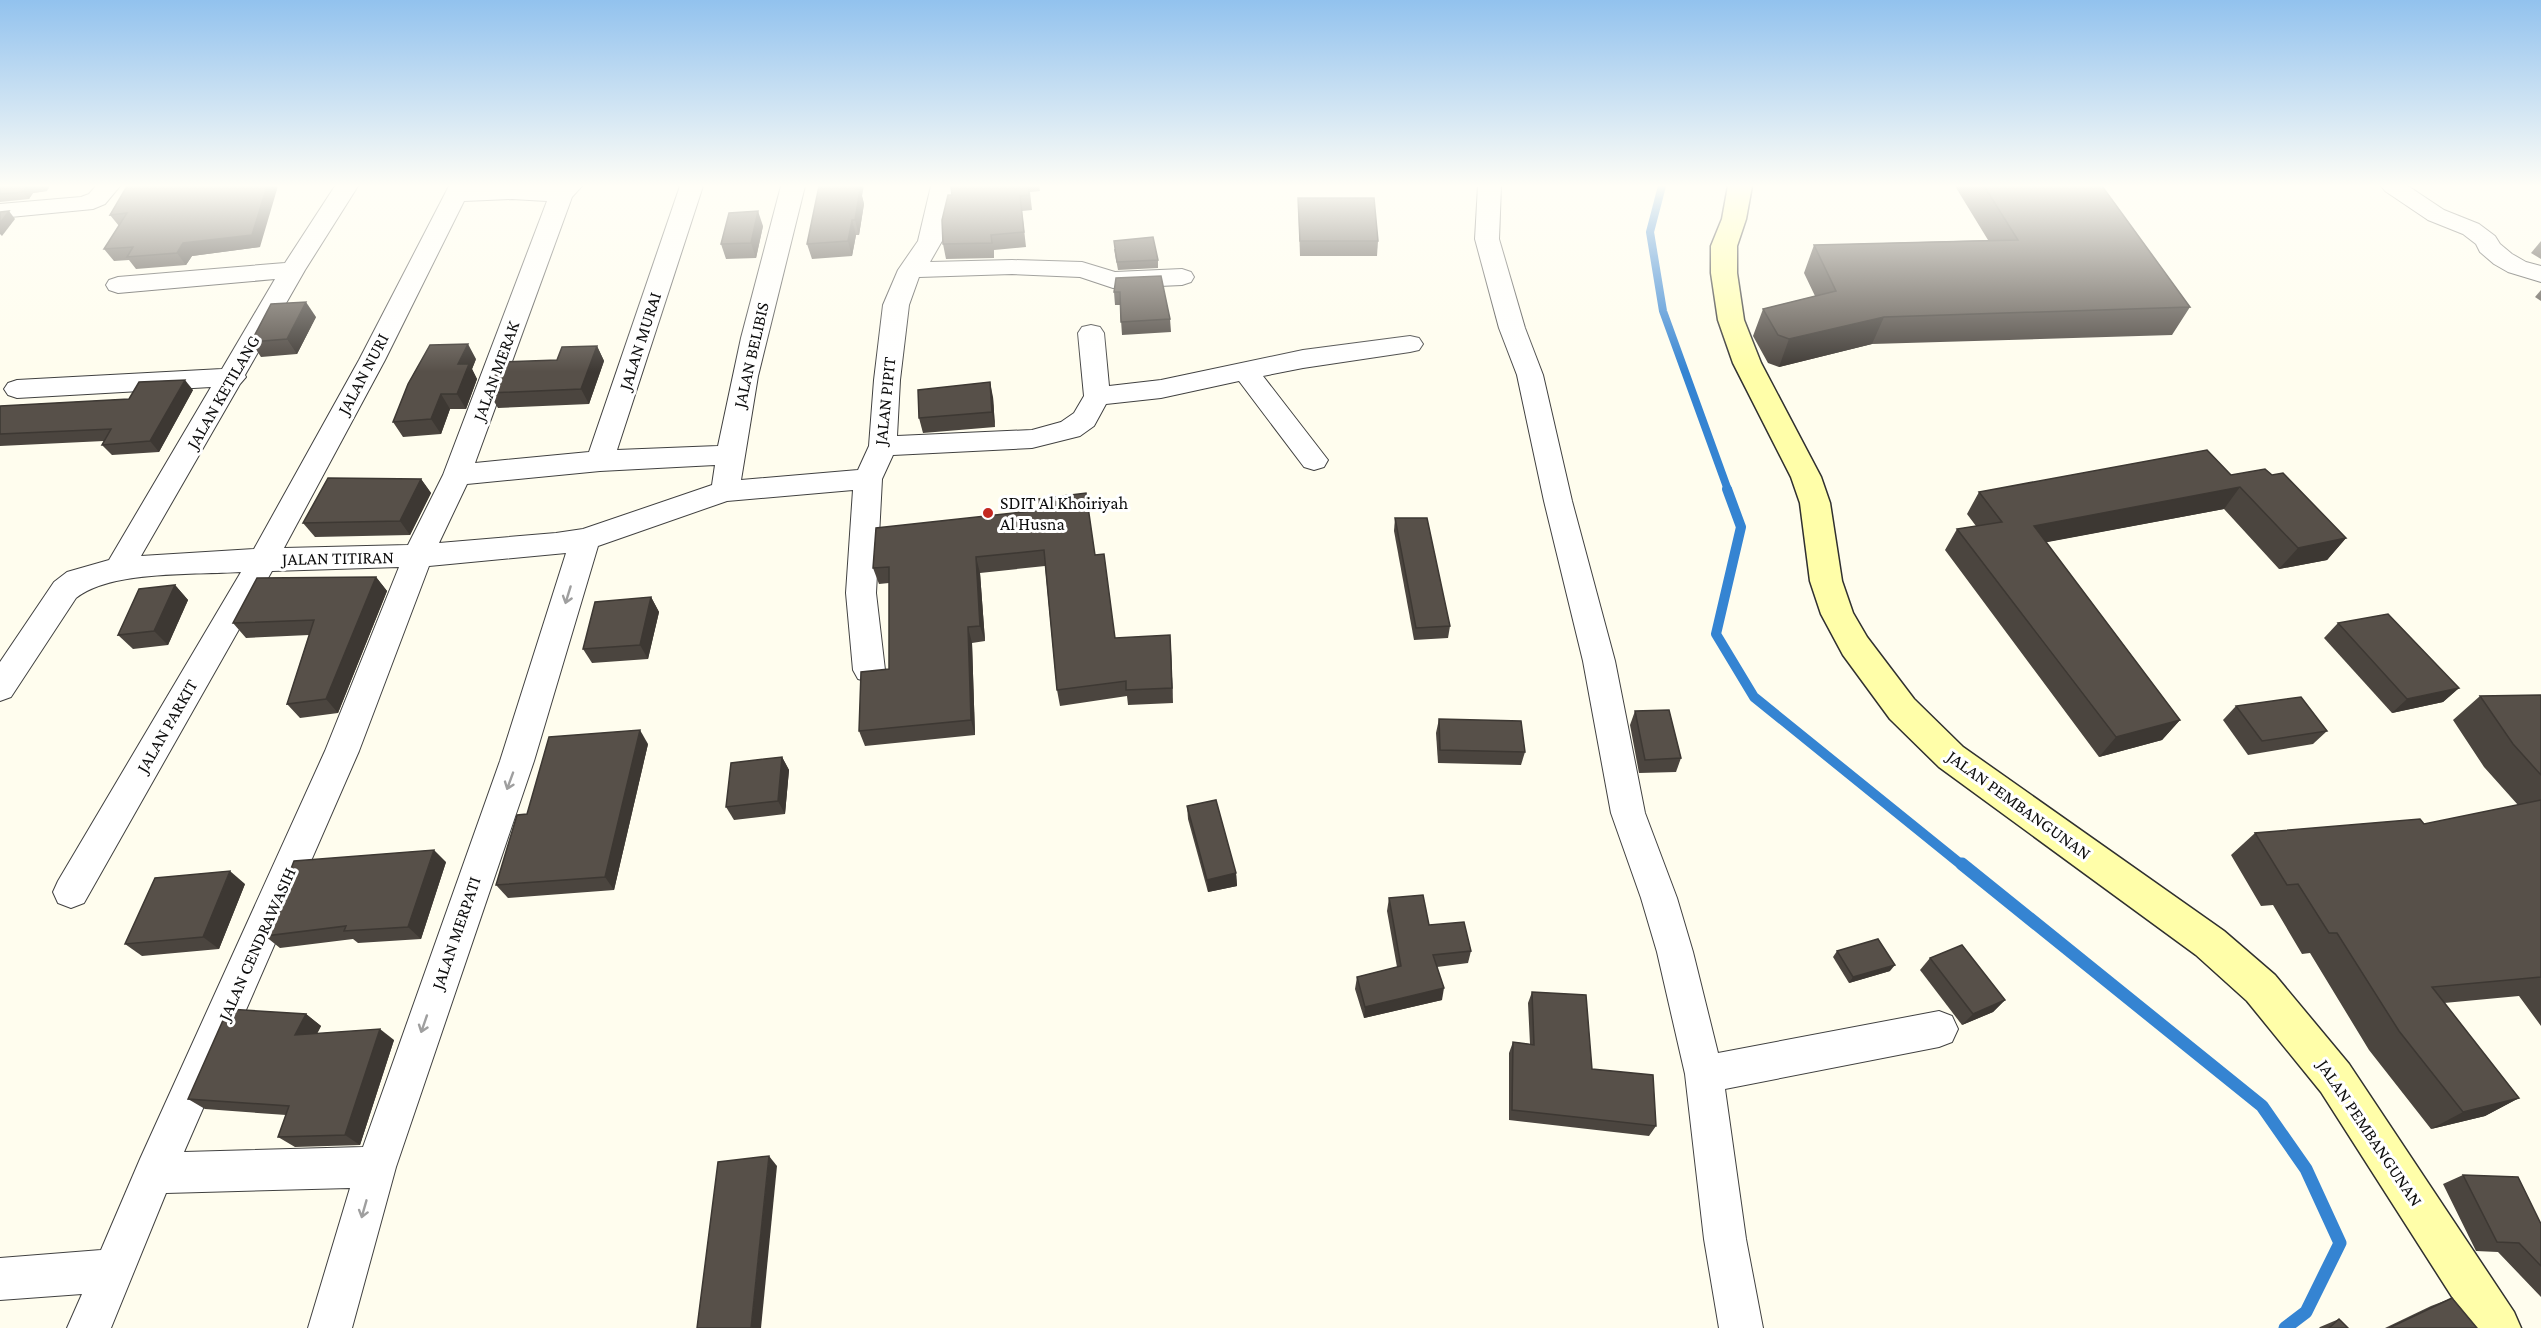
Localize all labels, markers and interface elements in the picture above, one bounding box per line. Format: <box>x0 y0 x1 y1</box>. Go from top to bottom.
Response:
street label: JALAN MURAI <box>614 290 665 394</box>
street label: JALAN BELIBIS <box>729 300 773 412</box>
street label: JALAN MERAK <box>468 318 524 426</box>
street label: JALAN NURI <box>332 330 393 420</box>
street label: JALAN KETILANG <box>181 332 264 454</box>
street label: JALAN PIPIT <box>870 356 900 448</box>
place label: SDIT Al Khoiriyah Al Husna <box>1000 493 1129 534</box>
marker: SDIT Al Khoiriyah Al Husna <box>981 506 995 520</box>
street label: JALAN TITIRAN <box>280 547 394 569</box>
one-way arrow <box>562 585 573 604</box>
street label: JALAN PARKIT <box>131 676 202 778</box>
street label: JALAN PEMBANGUNAN <box>1942 745 2095 864</box>
one-way arrow <box>503 771 514 790</box>
street label: JALAN CENDRAWASIH <box>213 864 300 1025</box>
street label: JALAN MERPATI <box>427 874 485 994</box>
one-way arrow <box>418 1014 429 1033</box>
street label: JALAN PEMBANGUNAN <box>2312 1054 2427 1210</box>
one-way arrow <box>358 1200 369 1219</box>

